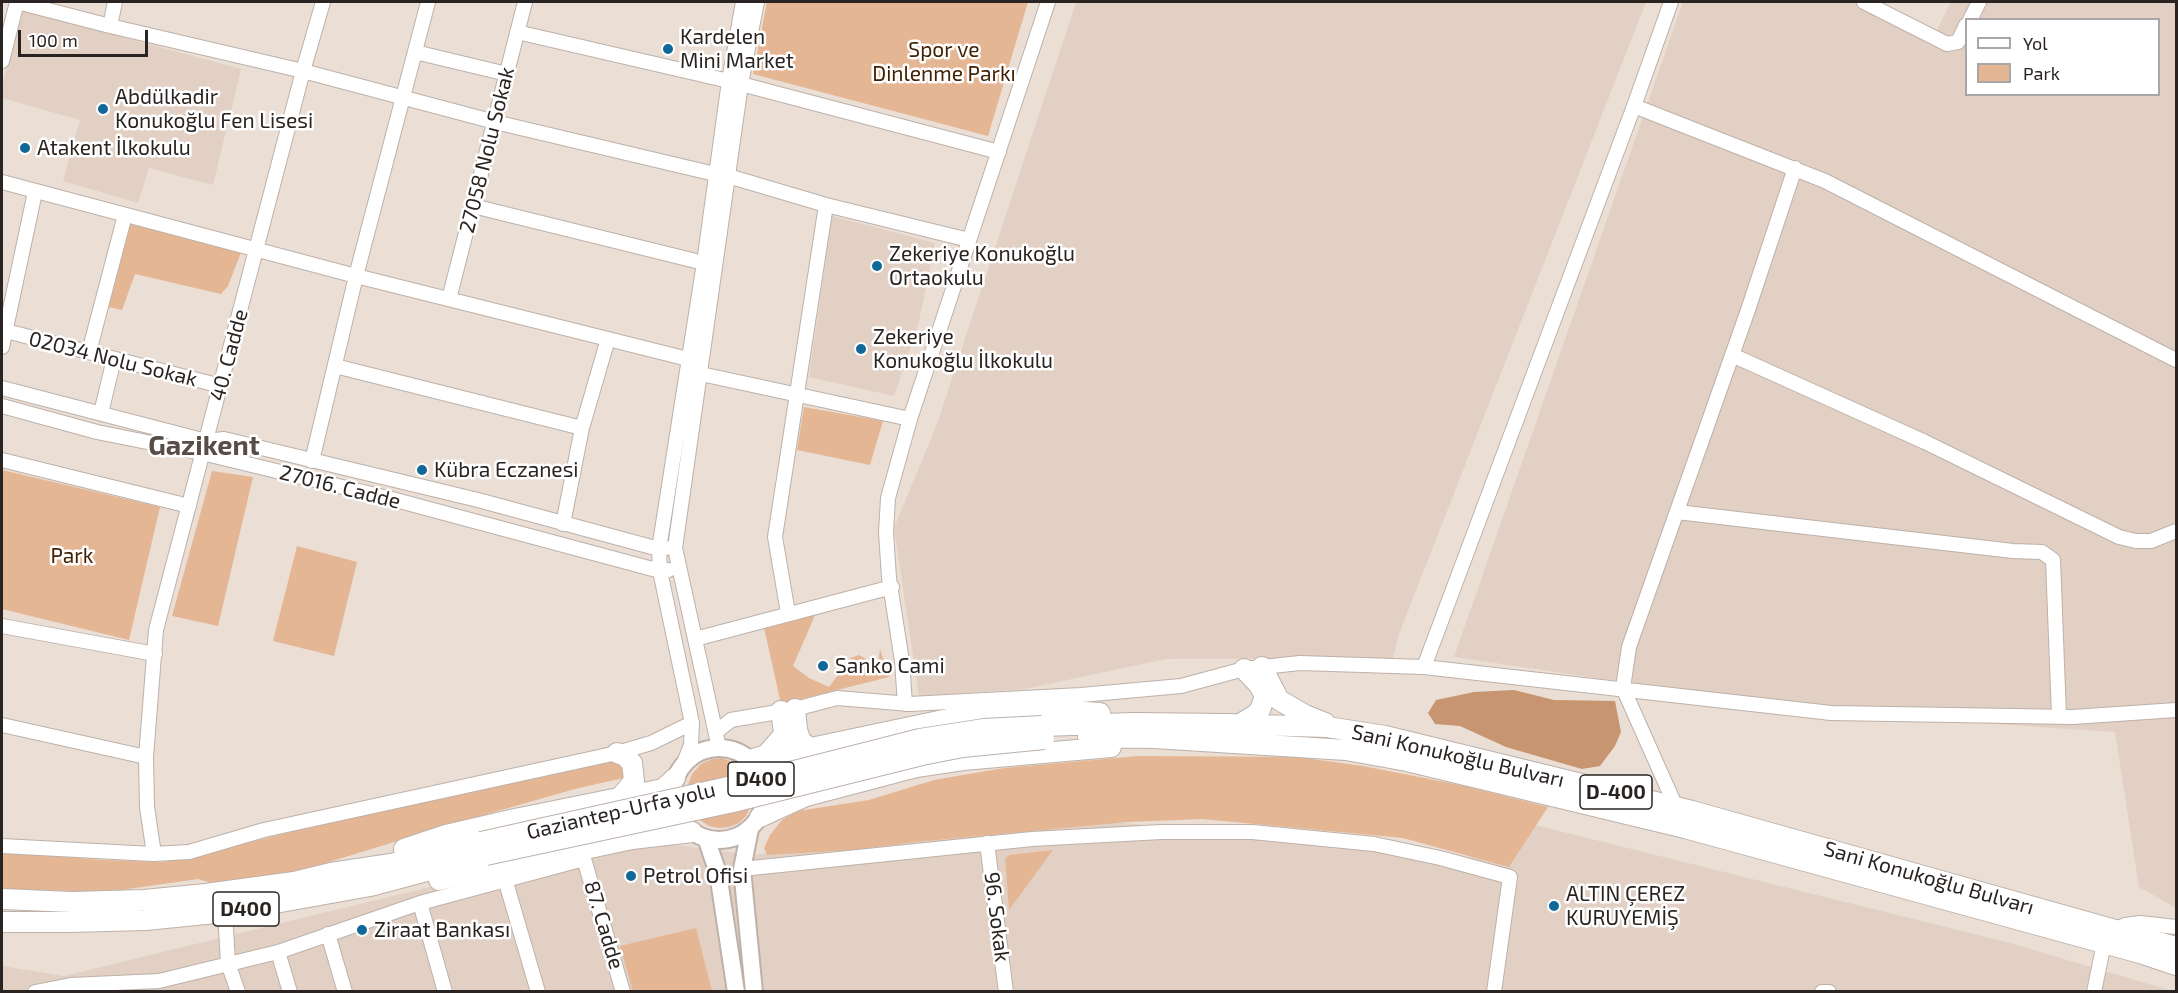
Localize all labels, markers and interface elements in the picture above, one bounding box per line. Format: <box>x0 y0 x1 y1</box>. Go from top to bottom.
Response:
scale bar <box>21 18 152 56</box>
legend <box>1965 18 2160 96</box>
place label: Kardelen Mini Market <box>680 24 794 74</box>
text: 100 m <box>29 29 78 51</box>
text: Yol <box>2023 32 2048 54</box>
park label: Spor ve Dinlenme Parkı <box>872 37 1016 87</box>
marker: Kardelen Mini Market <box>661 42 675 56</box>
text: Park <box>2023 62 2060 84</box>
street label: 27058 Nolu Sokak <box>454 64 520 236</box>
place label: Abdülkadir Konukoğlu Fen Lisesi <box>115 84 313 134</box>
marker: Abdülkadir Konukoğlu Fen Lisesi <box>96 102 110 116</box>
place label: Atakent İlkokulu <box>37 135 191 161</box>
marker: Atakent İlkokulu <box>18 141 32 155</box>
place label: Zekeriye Konukoğlu Ortaokulu <box>889 241 1075 291</box>
marker: Zekeriye Konukoğlu Ortaokulu <box>870 259 884 273</box>
street label: 40. Cadde <box>205 306 253 404</box>
place label: Zekeriye Konukoğlu İlkokulu <box>873 324 1053 374</box>
street label: 02034 Nolu Sokak <box>26 326 200 392</box>
marker: Zekeriye Konukoğlu İlkokulu <box>854 342 868 356</box>
district label: Gazikent <box>148 430 260 462</box>
place label: Kübra Eczanesi <box>434 457 579 483</box>
street label: 27016. Cadde <box>277 460 403 514</box>
marker: Kübra Eczanesi <box>415 463 429 477</box>
park label: Park <box>51 543 93 569</box>
place label: Sanko Cami <box>835 653 945 679</box>
marker: Sanko Cami <box>816 659 830 673</box>
street label: Sani Konukoğlu Bulvarı <box>1349 719 1567 793</box>
road number: D400 <box>728 762 794 796</box>
road number: D-400 <box>1580 775 1652 809</box>
street label: Gaziantep-Urfa yolu <box>524 777 718 845</box>
street label: Sani Konukoğlu Bulvarı <box>1821 836 2037 920</box>
place label: Petrol Ofisi <box>643 863 748 889</box>
marker: Petrol Ofisi <box>624 869 638 883</box>
street label: 96. Sokak <box>979 871 1015 963</box>
street label: 87. Cadde <box>579 878 629 972</box>
place label: ALTIN ÇEREZ KURUYEMİŞ <box>1566 881 1685 931</box>
road number: D400 <box>213 892 279 926</box>
marker: ALTIN ÇEREZ KURUYEMİŞ <box>1547 899 1561 913</box>
place label: Ziraat Bankası <box>374 917 510 943</box>
marker: Ziraat Bankası <box>355 923 369 937</box>

